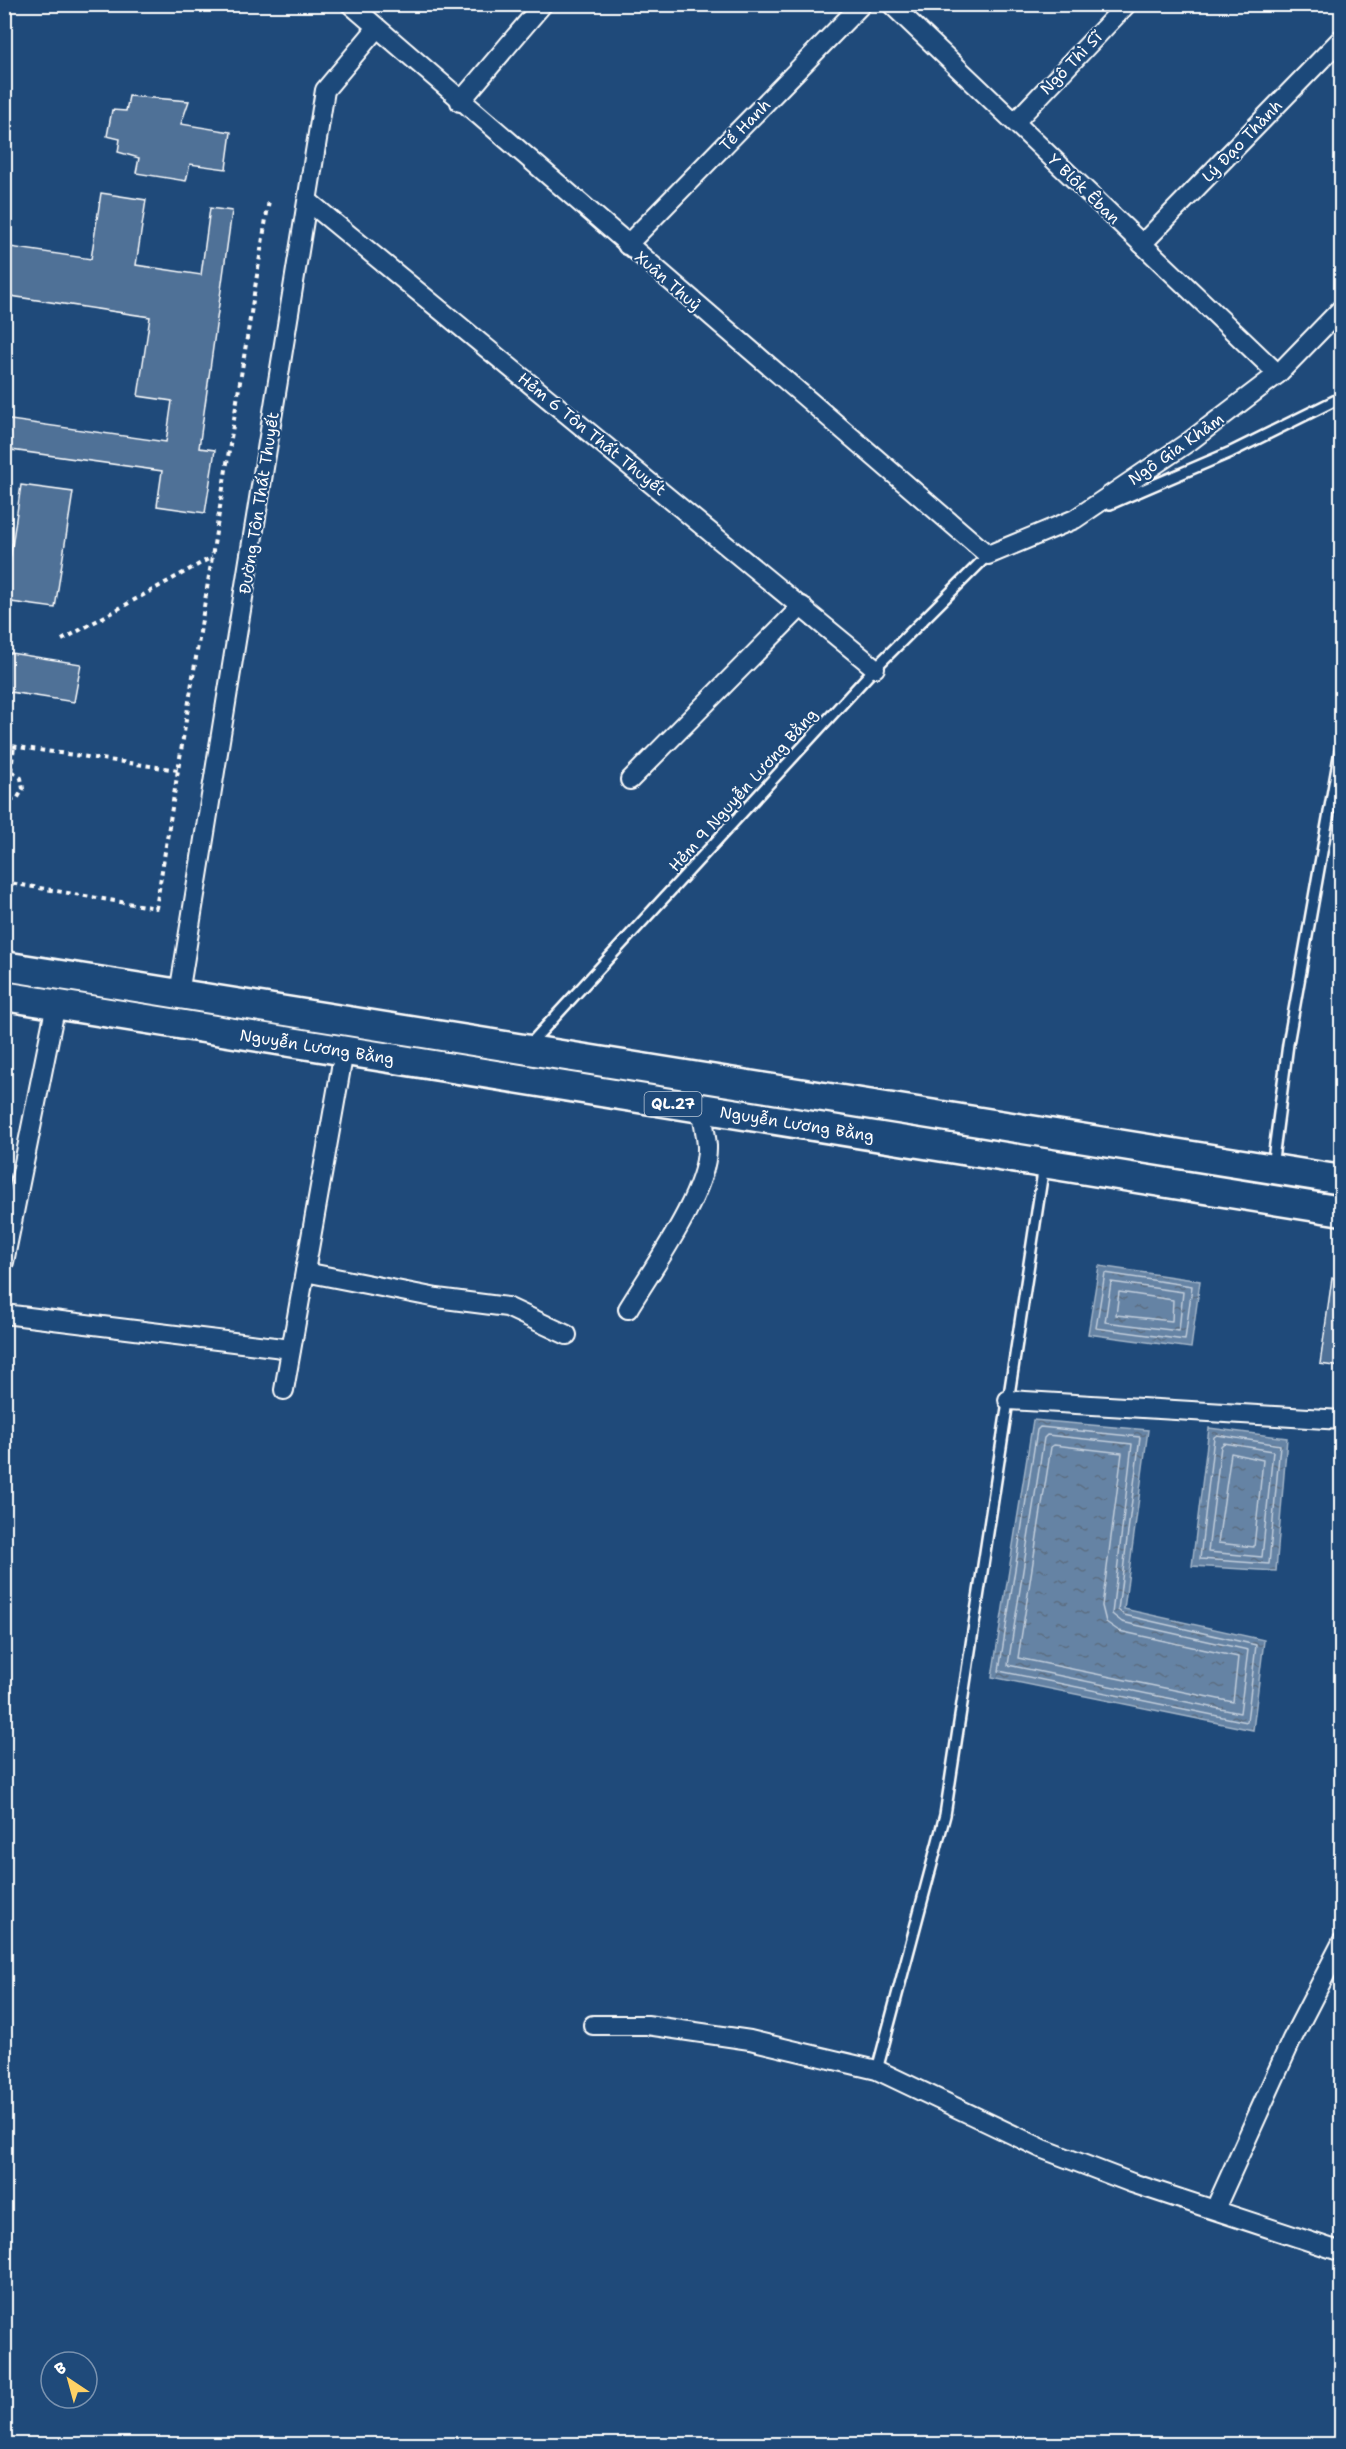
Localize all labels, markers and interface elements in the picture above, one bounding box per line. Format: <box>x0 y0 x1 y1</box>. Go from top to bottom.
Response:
street label: Ngô Thì Sĩ <box>1036 26 1107 99</box>
street label: Tế Hanh <box>715 94 775 156</box>
street label: Lý Đạo Thành <box>1197 95 1287 187</box>
street label: Y Blôk Êban <box>1043 149 1125 229</box>
street label: Xuân Thuỷ <box>630 246 706 316</box>
street label: Hẻm 6 Tôn Thất Thuyết <box>514 368 670 500</box>
street label: Ngô Gia Khảm <box>1124 408 1228 490</box>
street label: Đường Tôn Thất Thuyết <box>234 410 284 596</box>
street label: Hẻm 9 Nguyễn Lương Bằng <box>664 704 822 876</box>
street label: Nguyễn Lương Bằng <box>238 1024 396 1070</box>
road number: QL.27 <box>644 1092 702 1116</box>
street label: Nguyễn Lương Bằng <box>718 1101 876 1147</box>
north arrow <box>39 2350 99 2410</box>
text: B <box>50 2357 71 2380</box>

